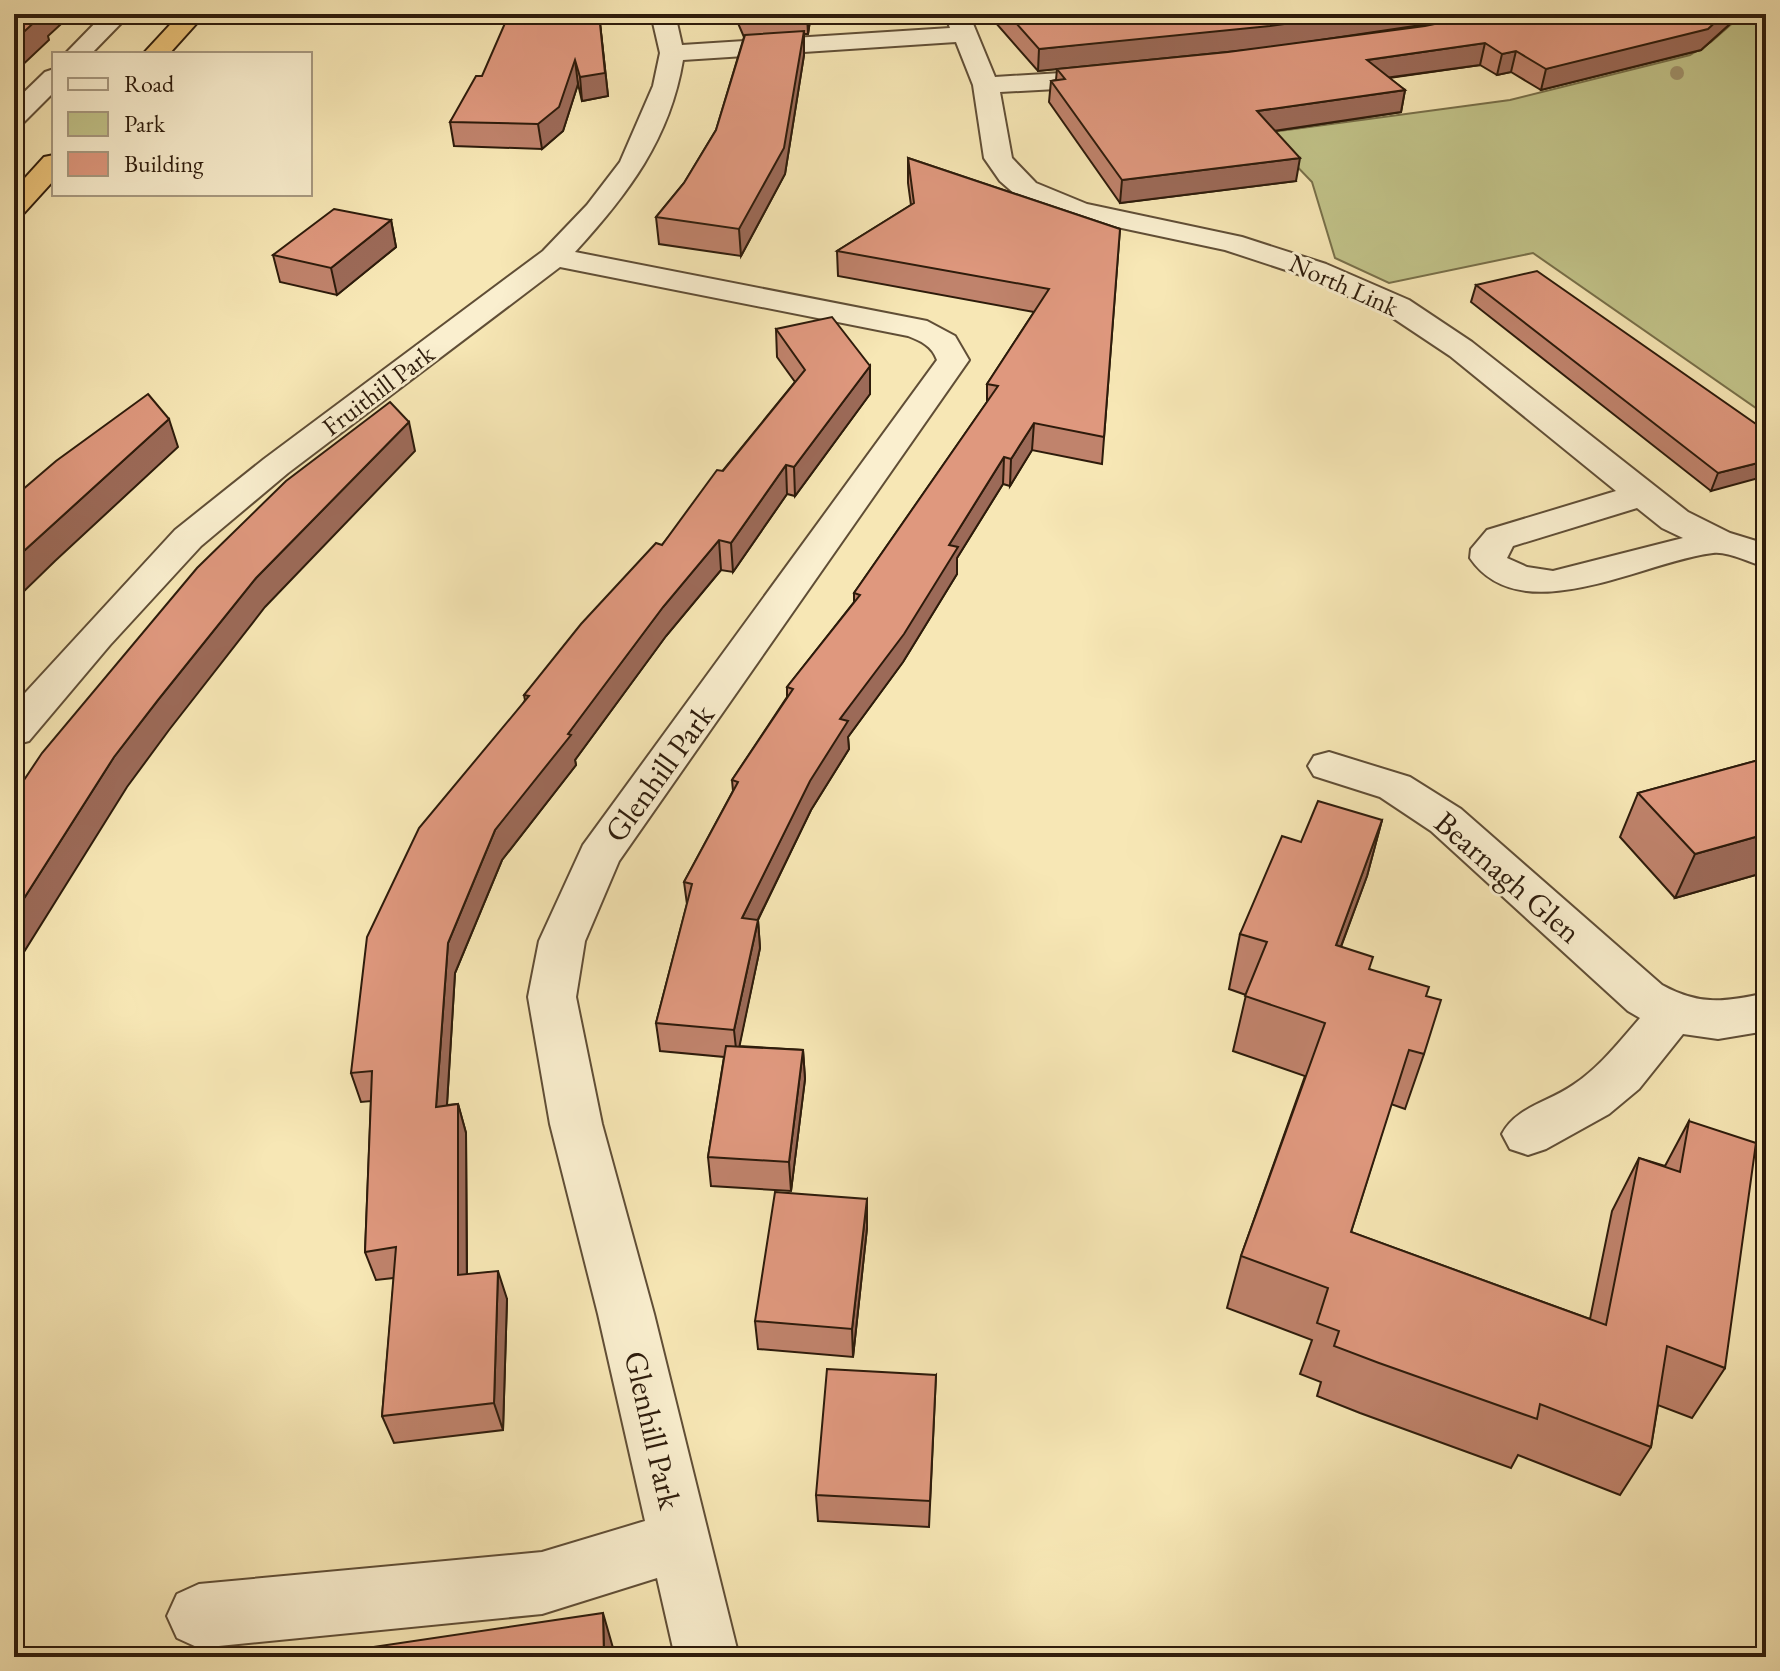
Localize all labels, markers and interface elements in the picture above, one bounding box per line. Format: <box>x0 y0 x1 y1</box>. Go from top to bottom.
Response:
legend <box>52 52 312 196</box>
text: Road <box>124 68 175 99</box>
text: Park <box>124 108 166 139</box>
text: Building <box>124 148 204 179</box>
street label: North Link <box>1284 246 1405 325</box>
street label: Fruithill Park <box>315 336 442 443</box>
street label: Glenhill Park <box>595 695 724 850</box>
street label: Bearnagh Glen <box>1426 802 1590 952</box>
street label: Glenhill Park <box>614 1347 692 1514</box>

